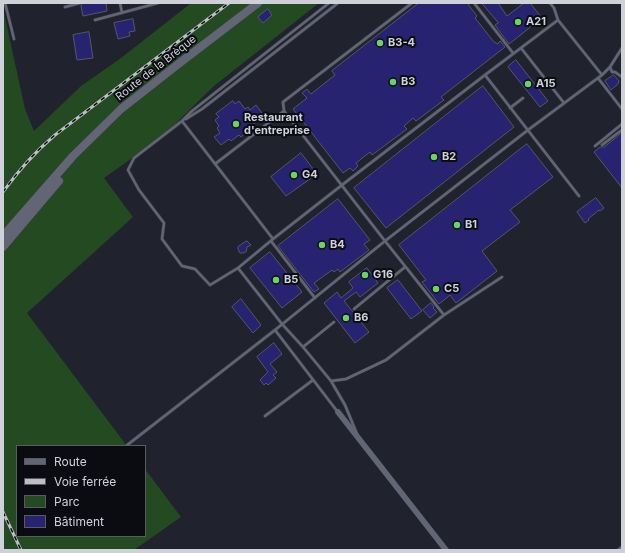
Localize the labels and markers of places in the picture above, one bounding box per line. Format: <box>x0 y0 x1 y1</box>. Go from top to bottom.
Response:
place label: A21 <box>526 15 546 29</box>
marker: A21 <box>513 17 523 27</box>
place label: B3-4 <box>388 36 415 50</box>
marker: B3-4 <box>375 38 385 48</box>
place label: B3 <box>401 75 415 89</box>
marker: B3 <box>388 77 398 87</box>
place label: A15 <box>536 77 555 91</box>
marker: A15 <box>523 79 533 89</box>
place label: Restaurant d'entreprise <box>244 111 310 137</box>
marker: Restaurant d'entreprise <box>231 119 241 129</box>
place label: B2 <box>442 150 456 164</box>
marker: B2 <box>429 152 439 162</box>
place label: G4 <box>302 168 318 182</box>
marker: G4 <box>289 170 299 180</box>
place label: B1 <box>465 218 477 232</box>
marker: B1 <box>452 220 462 230</box>
place label: B4 <box>330 238 345 252</box>
marker: B4 <box>317 240 327 250</box>
place label: G16 <box>373 268 393 282</box>
marker: G16 <box>360 270 370 280</box>
place label: B5 <box>284 273 298 287</box>
marker: B5 <box>271 275 281 285</box>
place label: C5 <box>444 282 459 296</box>
marker: C5 <box>431 284 441 294</box>
place label: B6 <box>354 311 368 325</box>
marker: B6 <box>341 313 351 323</box>

